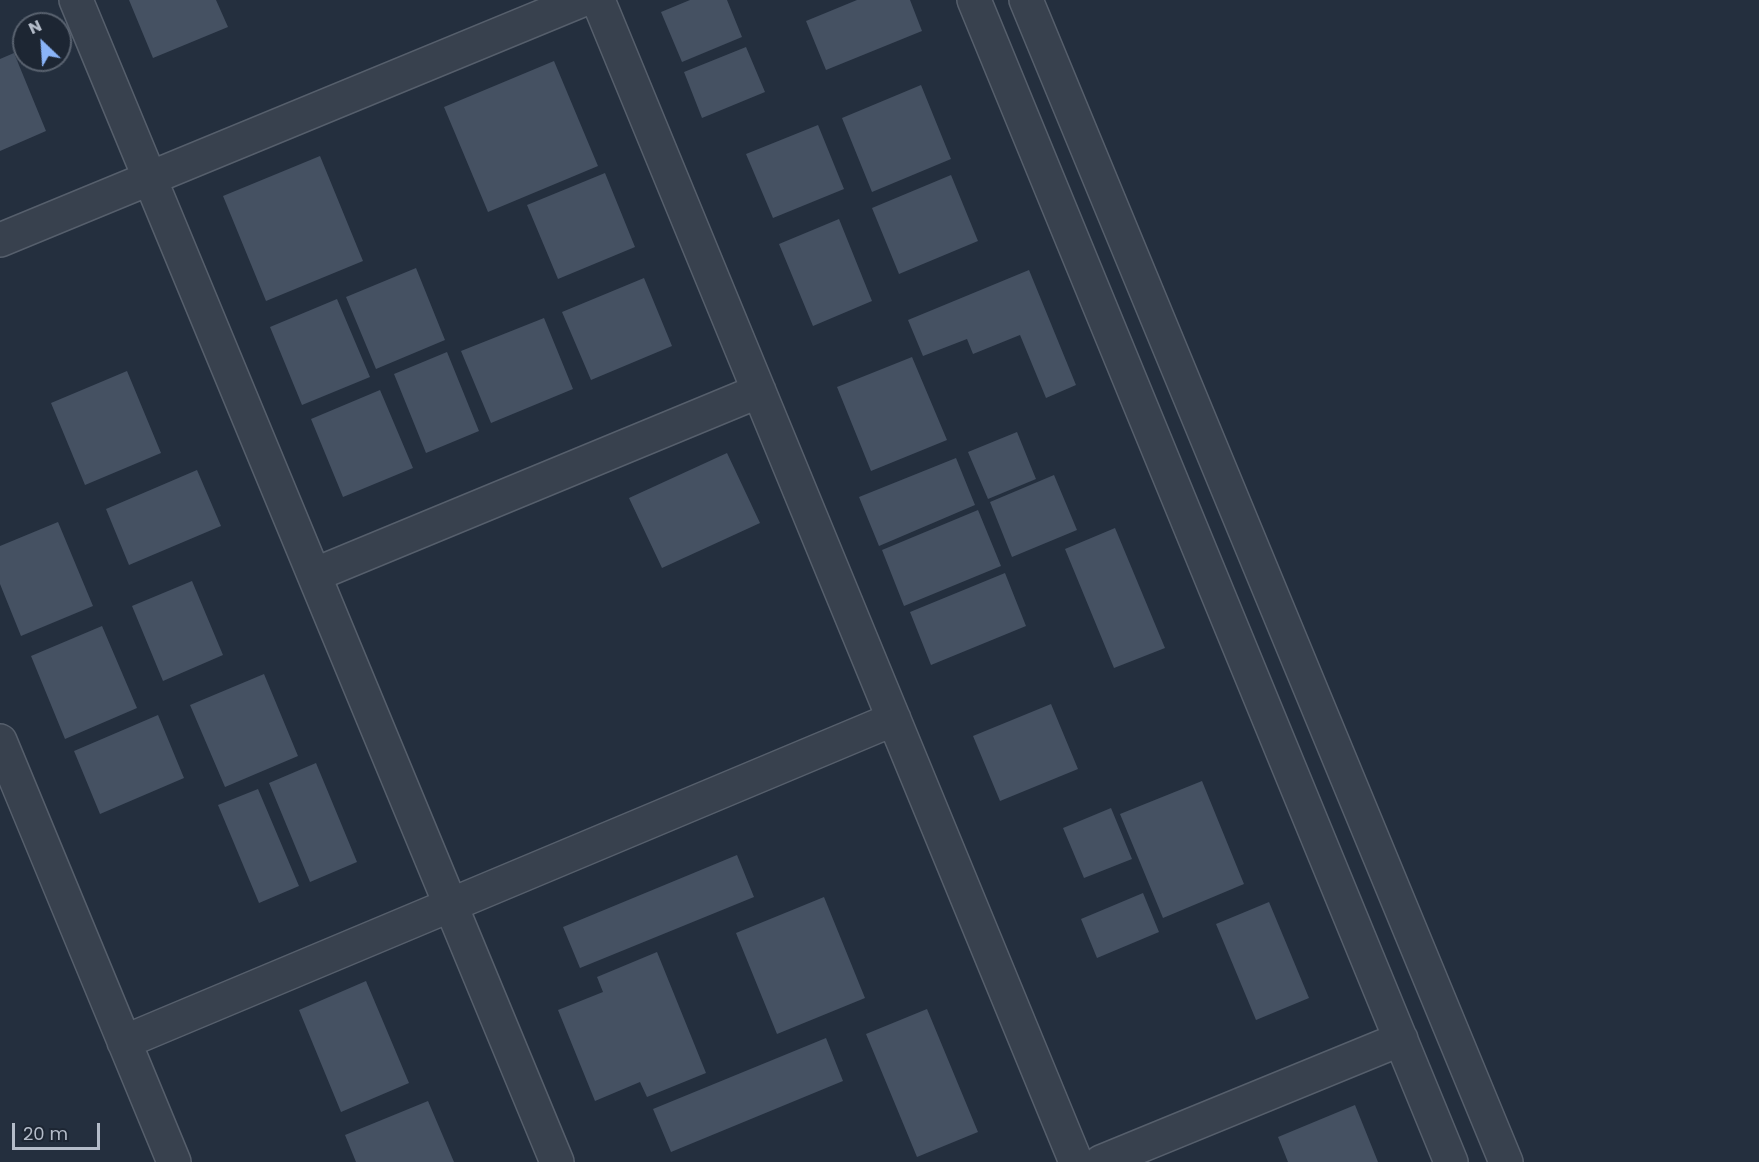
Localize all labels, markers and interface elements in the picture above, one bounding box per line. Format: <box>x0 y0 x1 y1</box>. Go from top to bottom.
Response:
north arrow <box>12 12 72 72</box>
text: N <box>25 14 45 40</box>
scale bar <box>15 1111 104 1149</box>
text: 20 m <box>23 1121 68 1146</box>

